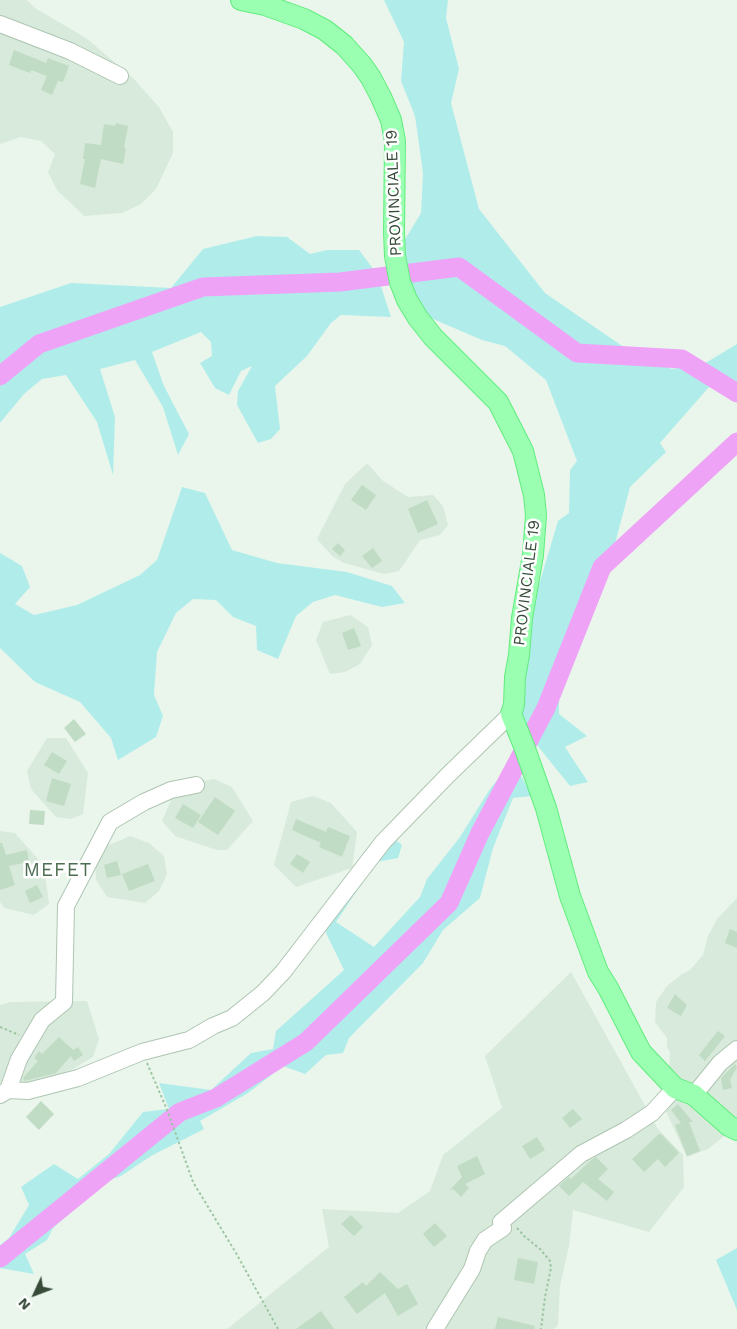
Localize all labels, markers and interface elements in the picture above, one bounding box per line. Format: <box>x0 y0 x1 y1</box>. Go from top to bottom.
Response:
street label: PROVINCIALE 19 <box>382 129 406 257</box>
street label: PROVINCIALE 19 <box>510 519 544 647</box>
district label: MEFET <box>23 859 93 881</box>
north arrow <box>10 1269 60 1319</box>
text: N <box>15 1295 33 1313</box>

